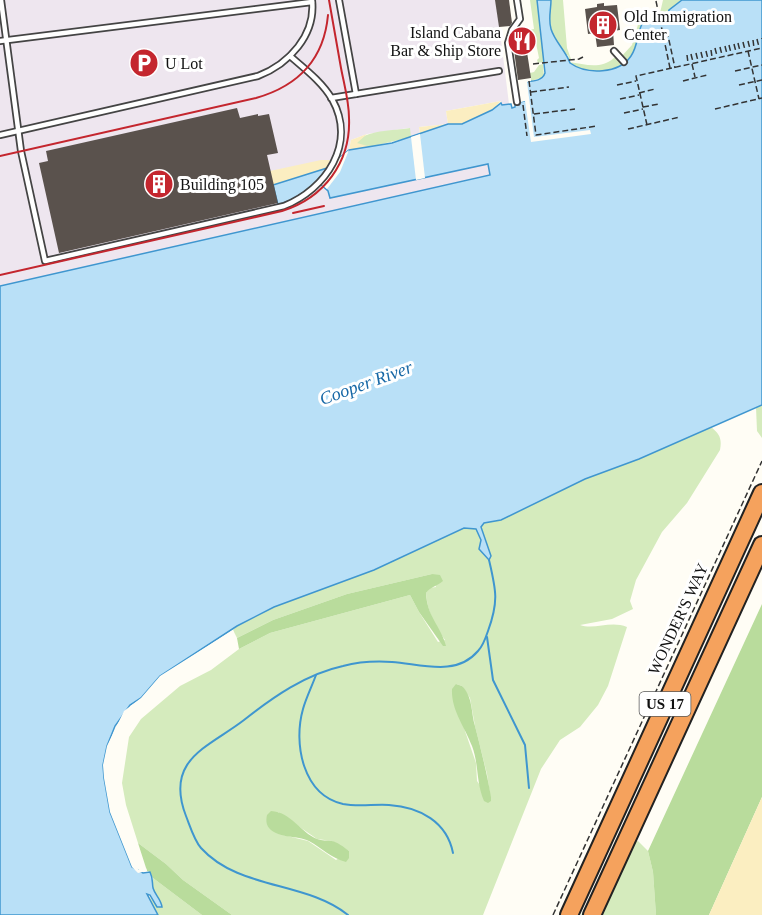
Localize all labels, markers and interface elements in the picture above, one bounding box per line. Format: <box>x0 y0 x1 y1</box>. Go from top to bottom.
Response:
place label: Old Immigration Center <box>624 8 732 43</box>
building icon: Old Immigration Center <box>587 9 619 41</box>
place label: Island Cabana Bar & Ship Store <box>390 24 501 60</box>
restaurant icon: Island Cabana Bar & Ship Store <box>506 25 538 57</box>
parking icon: U Lot <box>128 47 160 79</box>
place label: U Lot <box>165 55 203 72</box>
building icon: Building 105 <box>143 168 175 200</box>
place label: Building 105 <box>180 176 264 194</box>
water label: Cooper River <box>317 357 416 409</box>
street label: WONDER'S WAY <box>645 560 711 677</box>
road number: US 17 <box>640 692 690 716</box>

